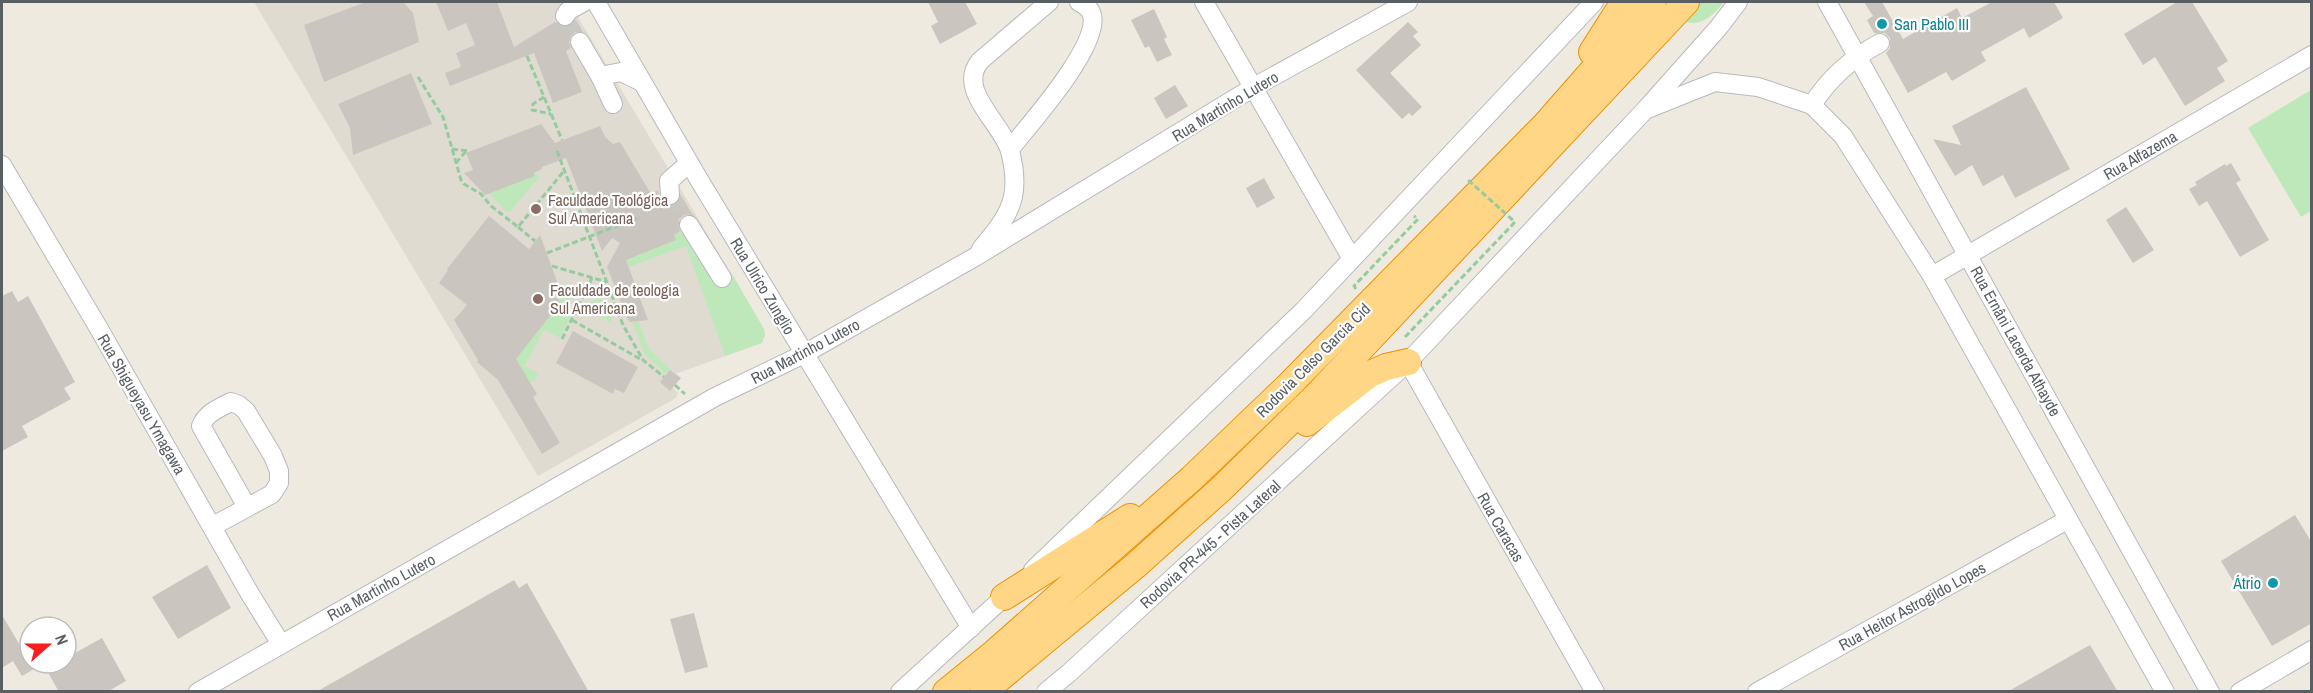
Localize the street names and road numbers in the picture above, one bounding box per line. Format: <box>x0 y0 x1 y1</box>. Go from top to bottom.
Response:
street label: Rua Martinho Lutero <box>1168 66 1282 146</box>
street label: Rua Alfazema <box>2099 125 2181 185</box>
street label: Rua Ulrico Zunglio <box>725 233 801 339</box>
street label: Rua Ernâni Lacerda Athayde <box>1966 262 2066 420</box>
street label: Rodovia Celso Garcia Cid <box>1251 298 1375 422</box>
street label: Rua Martinho Lutero <box>747 313 863 389</box>
street label: Rua Shigueyasu Ymagawa <box>93 330 192 479</box>
street label: Rodovia PR-445 - Pista Lateral <box>1135 475 1285 613</box>
street label: Rua Caracas <box>1472 488 1530 566</box>
street label: Rua Martinho Lutero <box>323 548 439 626</box>
street label: Rua Heitor Astrogildo Lopes <box>1835 556 1989 656</box>

